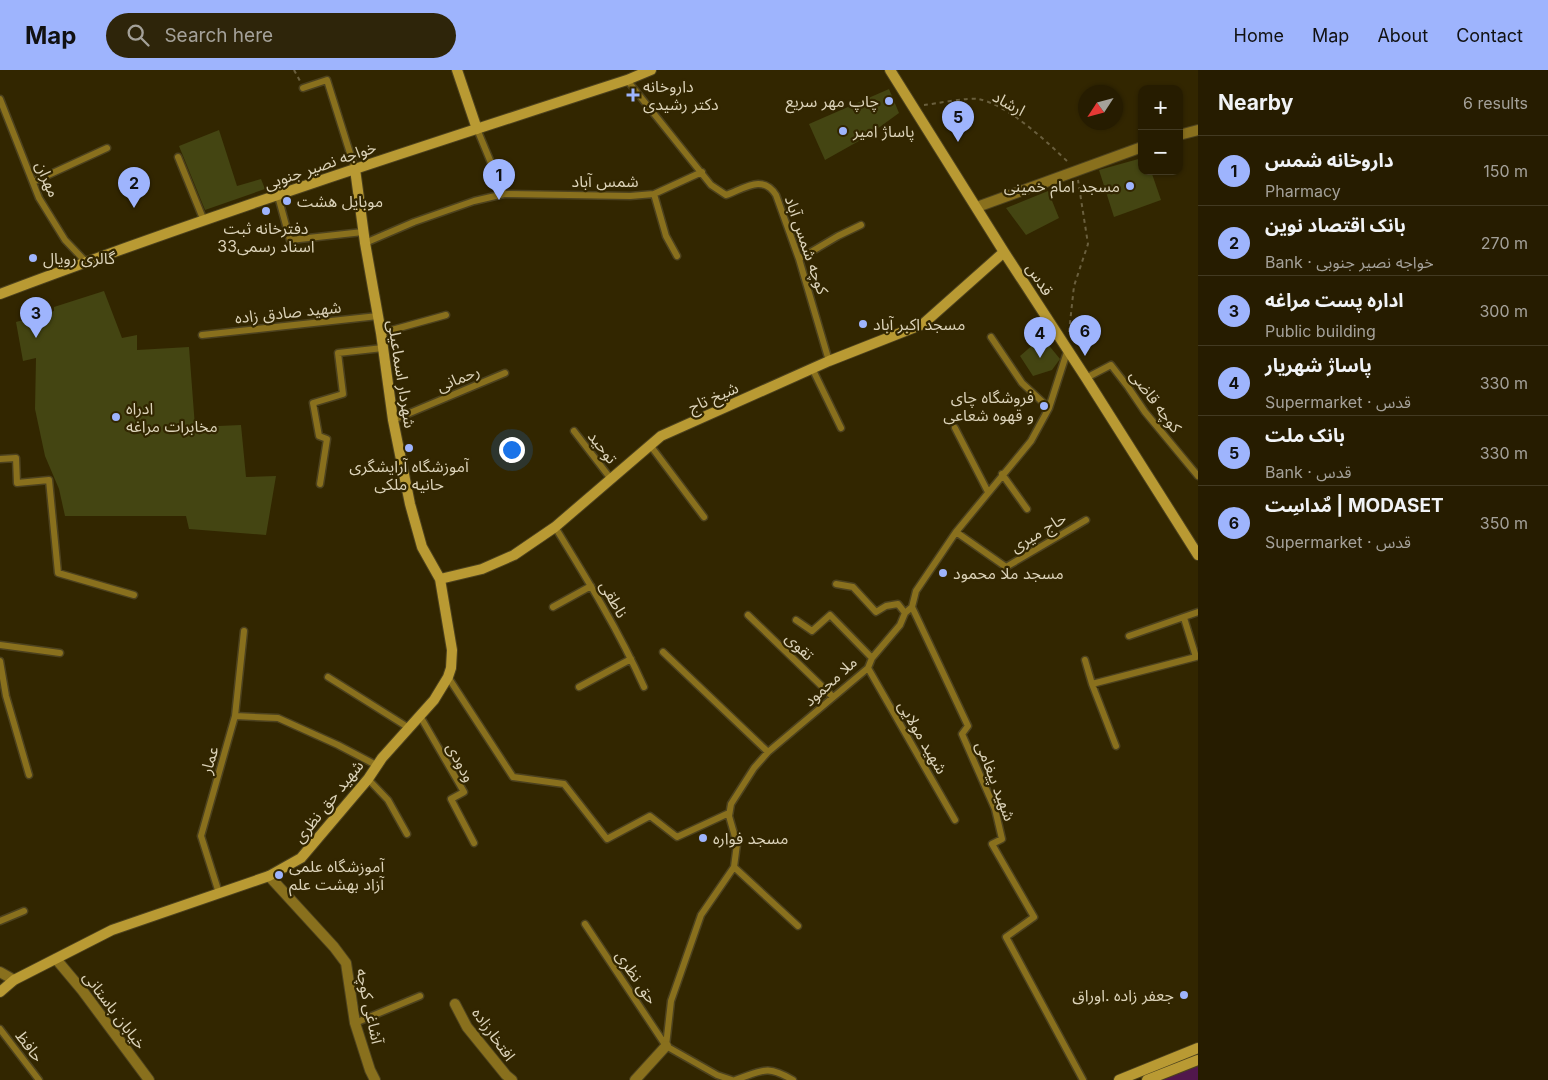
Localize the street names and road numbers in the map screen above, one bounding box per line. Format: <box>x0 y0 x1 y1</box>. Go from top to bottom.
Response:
street label: ارشاد <box>989 86 1029 120</box>
street label: خواجه نصیر جنوبی <box>261 136 379 194</box>
street label: مهران <box>32 158 64 200</box>
street label: شمس آباد <box>572 171 638 191</box>
street label: کوچه شمس آباد <box>780 193 833 298</box>
street label: قدس <box>1022 259 1058 299</box>
street label: شهید صادق زاده <box>234 296 342 328</box>
street label: شهردار اسماعیلی <box>384 319 420 429</box>
street label: رحمانی <box>434 360 482 396</box>
street label: کوچه قاضی <box>1125 365 1186 437</box>
street label: شیخ تاج <box>685 377 743 420</box>
street label: توحید <box>584 427 622 468</box>
street label: حاج میری <box>1006 508 1071 559</box>
street label: ناطقی <box>596 577 632 621</box>
street label: تقوی <box>781 628 819 665</box>
street label: ملا محمود <box>799 652 861 710</box>
street label: شهید مولایی <box>894 697 952 777</box>
street label: شهید پیغامی <box>971 738 1020 824</box>
street label: ودودی <box>442 739 480 785</box>
street label: عمار <box>195 744 222 777</box>
street label: شهید حق نظری <box>289 756 368 847</box>
street label: حق نظری <box>611 946 662 1008</box>
street label: آشاغی کوچه <box>351 966 388 1047</box>
street label: خیابان باستانی <box>79 967 151 1053</box>
street label: افتخارزاده <box>468 1003 520 1065</box>
street label: حافظ <box>12 1026 48 1066</box>

